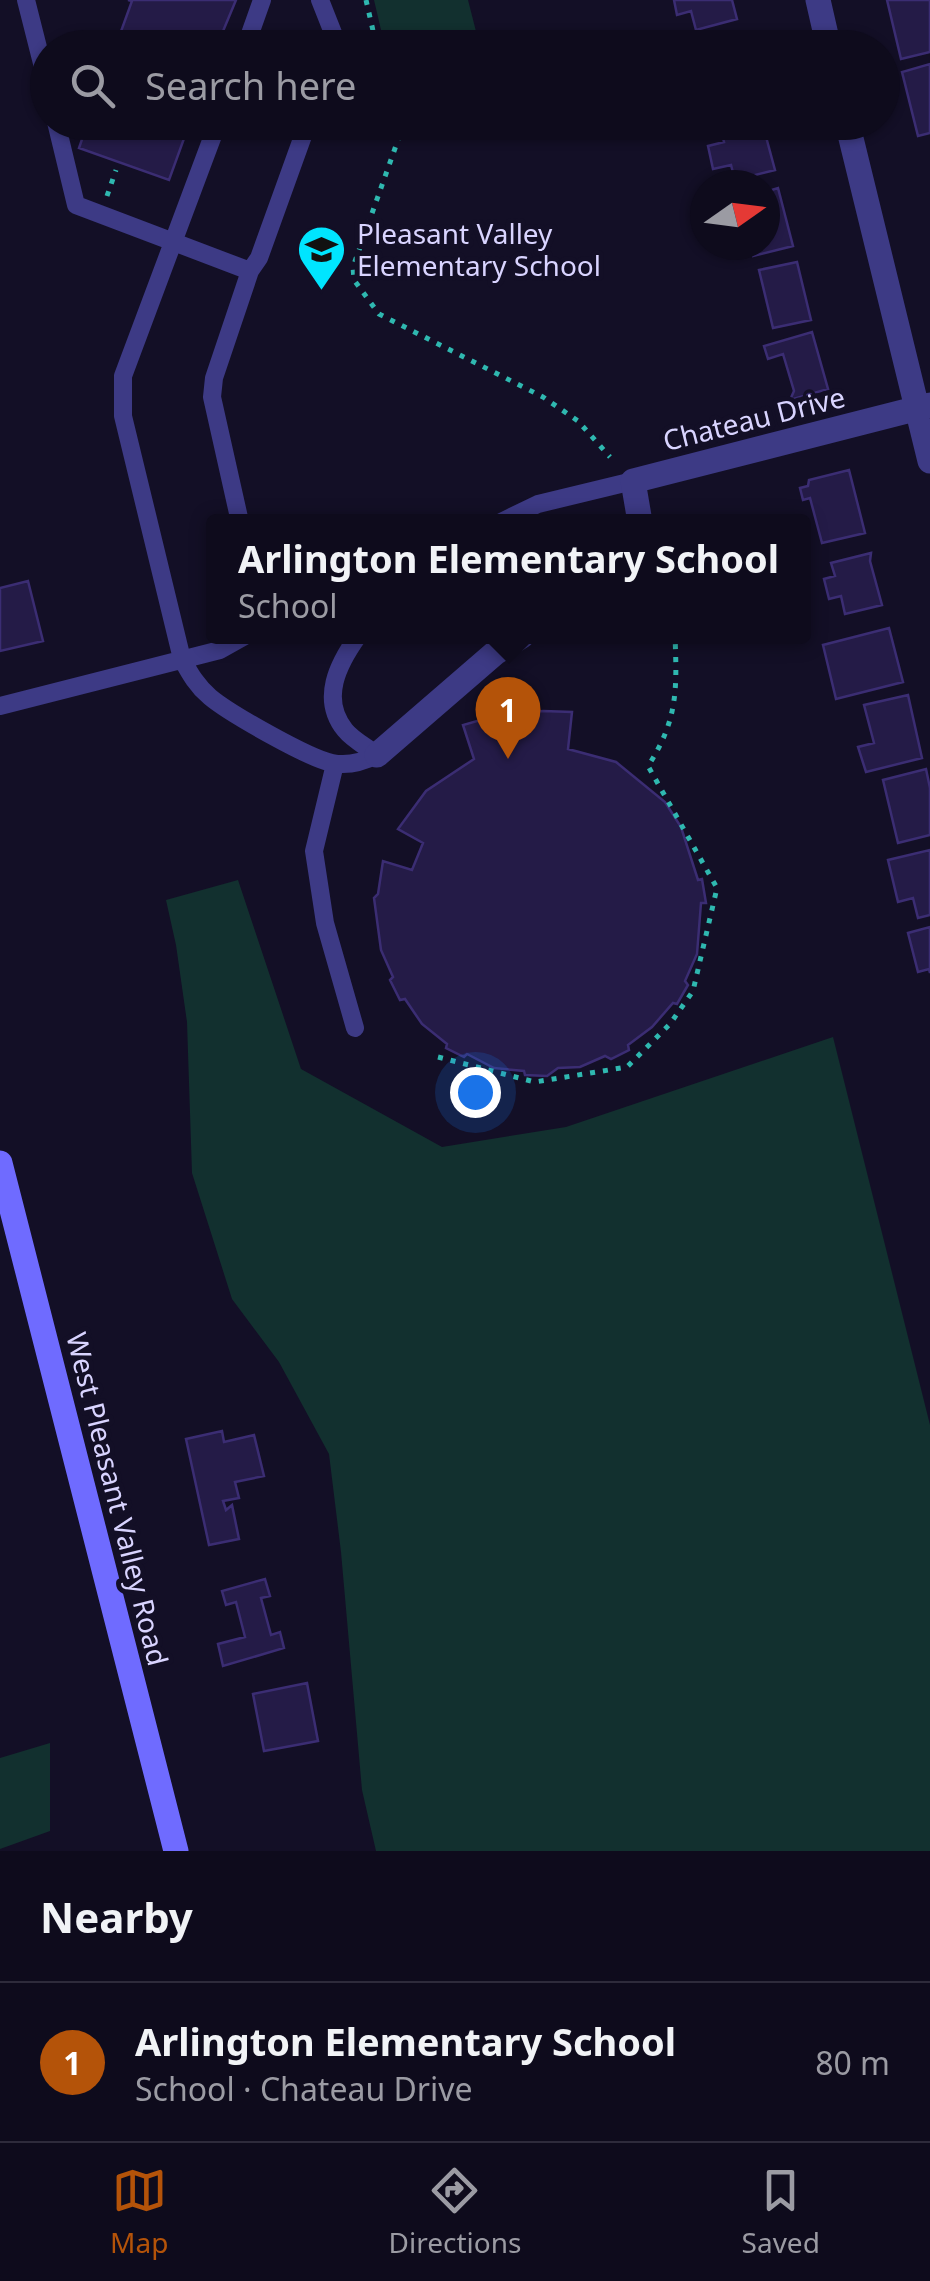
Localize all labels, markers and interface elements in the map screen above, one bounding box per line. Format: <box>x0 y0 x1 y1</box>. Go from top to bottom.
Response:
search box <box>30 30 900 140</box>
icon: search <box>65 58 120 113</box>
text: Search here <box>145 59 356 111</box>
north arrow <box>690 170 780 260</box>
place label: Pleasant Valley Elementary School <box>357 214 601 284</box>
school or university icon: Pleasant Valley Elementary School <box>296 224 348 292</box>
street label: Chateau Drive <box>659 377 849 459</box>
popup <box>206 514 811 644</box>
text: Arlington Elementary School <box>238 532 779 584</box>
text: School <box>238 584 338 627</box>
pin: 1 <box>476 676 540 759</box>
your location <box>450 1067 501 1118</box>
street label: West Pleasant Valley Road <box>58 1328 178 1669</box>
text: Nearby <box>40 1888 193 1945</box>
text: Arlington Elementary School <box>135 2015 676 2067</box>
text: 1 <box>63 2041 82 2084</box>
text: 80 m <box>815 2041 890 2084</box>
text: School · Chateau Drive <box>135 2067 473 2110</box>
tab: Map <box>110 2163 168 2261</box>
tab: Directions <box>389 2163 521 2261</box>
tab: Saved <box>742 2163 820 2261</box>

